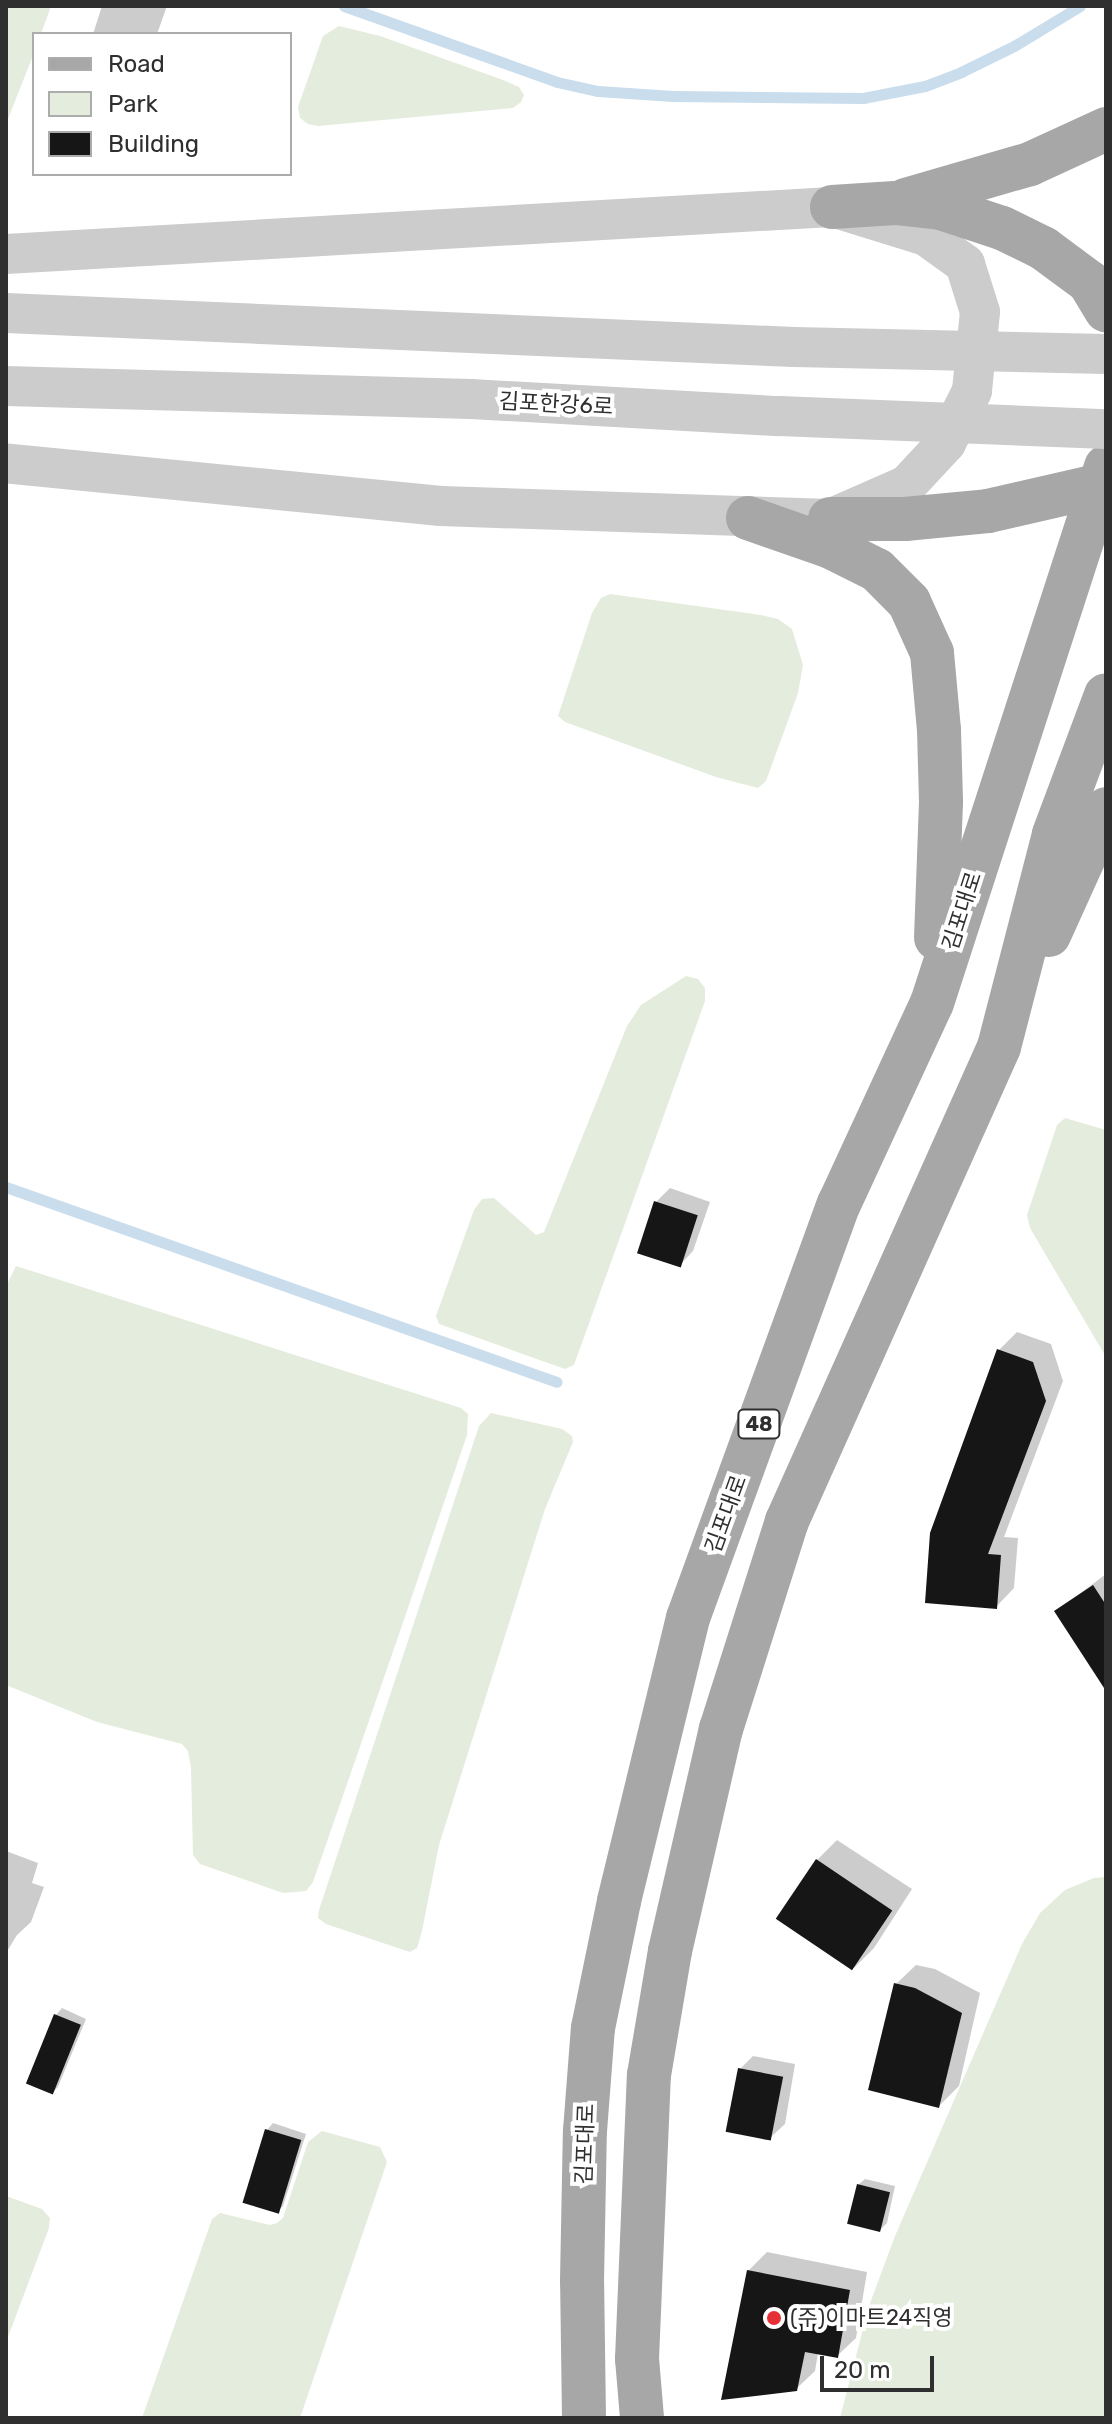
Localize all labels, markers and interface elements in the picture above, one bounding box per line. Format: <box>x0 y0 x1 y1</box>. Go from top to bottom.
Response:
legend <box>32 32 292 176</box>
text: Road <box>108 50 165 78</box>
text: Park <box>108 90 158 118</box>
text: Building <box>108 130 199 158</box>
street label: 김포한강6로 <box>498 388 614 420</box>
street label: 김포대로 <box>937 868 987 954</box>
road number: 48 <box>737 1408 781 1440</box>
street label: 김포대로 <box>700 1471 752 1557</box>
street label: 김포대로 <box>570 2103 600 2185</box>
place label: (주)이마트24직영 <box>790 2305 953 2331</box>
marker: (주)이마트24직영 <box>765 2309 783 2327</box>
scale bar <box>824 2340 938 2390</box>
text: 20 m <box>834 2356 891 2384</box>

